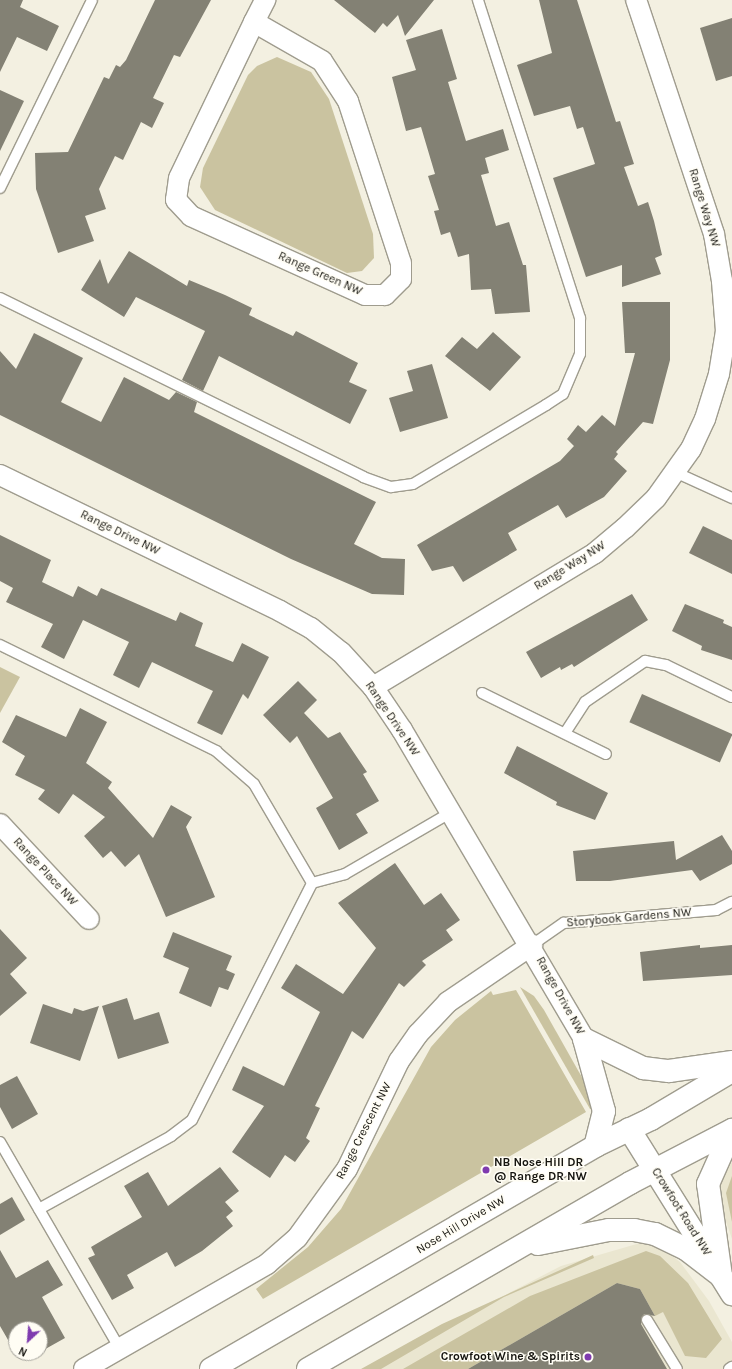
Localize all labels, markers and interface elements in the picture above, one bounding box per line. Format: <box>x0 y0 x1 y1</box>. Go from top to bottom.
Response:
street label: Range Way NW <box>685 167 723 249</box>
street label: Range Green NW <box>276 249 364 299</box>
street label: Range Drive NW <box>78 508 162 558</box>
street label: Range Way NW <box>532 538 608 594</box>
street label: Range Drive NW <box>362 679 422 759</box>
street label: Range Place NW <box>10 835 80 909</box>
street label: Storybook Gardens NW <box>566 905 692 931</box>
street label: Range Drive NW <box>533 955 587 1037</box>
street label: Range Crescent NW <box>333 1080 395 1182</box>
place label: NB Nose Hill DR @ Range DR NW <box>494 1156 587 1184</box>
marker: NB Nose Hill DR @ Range DR NW <box>481 1165 491 1175</box>
street label: Crowfoot Road NW <box>648 1165 714 1259</box>
street label: Nose Hill Drive NW <box>414 1193 508 1257</box>
north arrow <box>8 1321 48 1361</box>
text: N <box>17 1344 29 1359</box>
place label: Crowfoot Wine & Spirits <box>441 1350 580 1364</box>
marker: Crowfoot Wine & Spirits <box>583 1352 593 1362</box>

